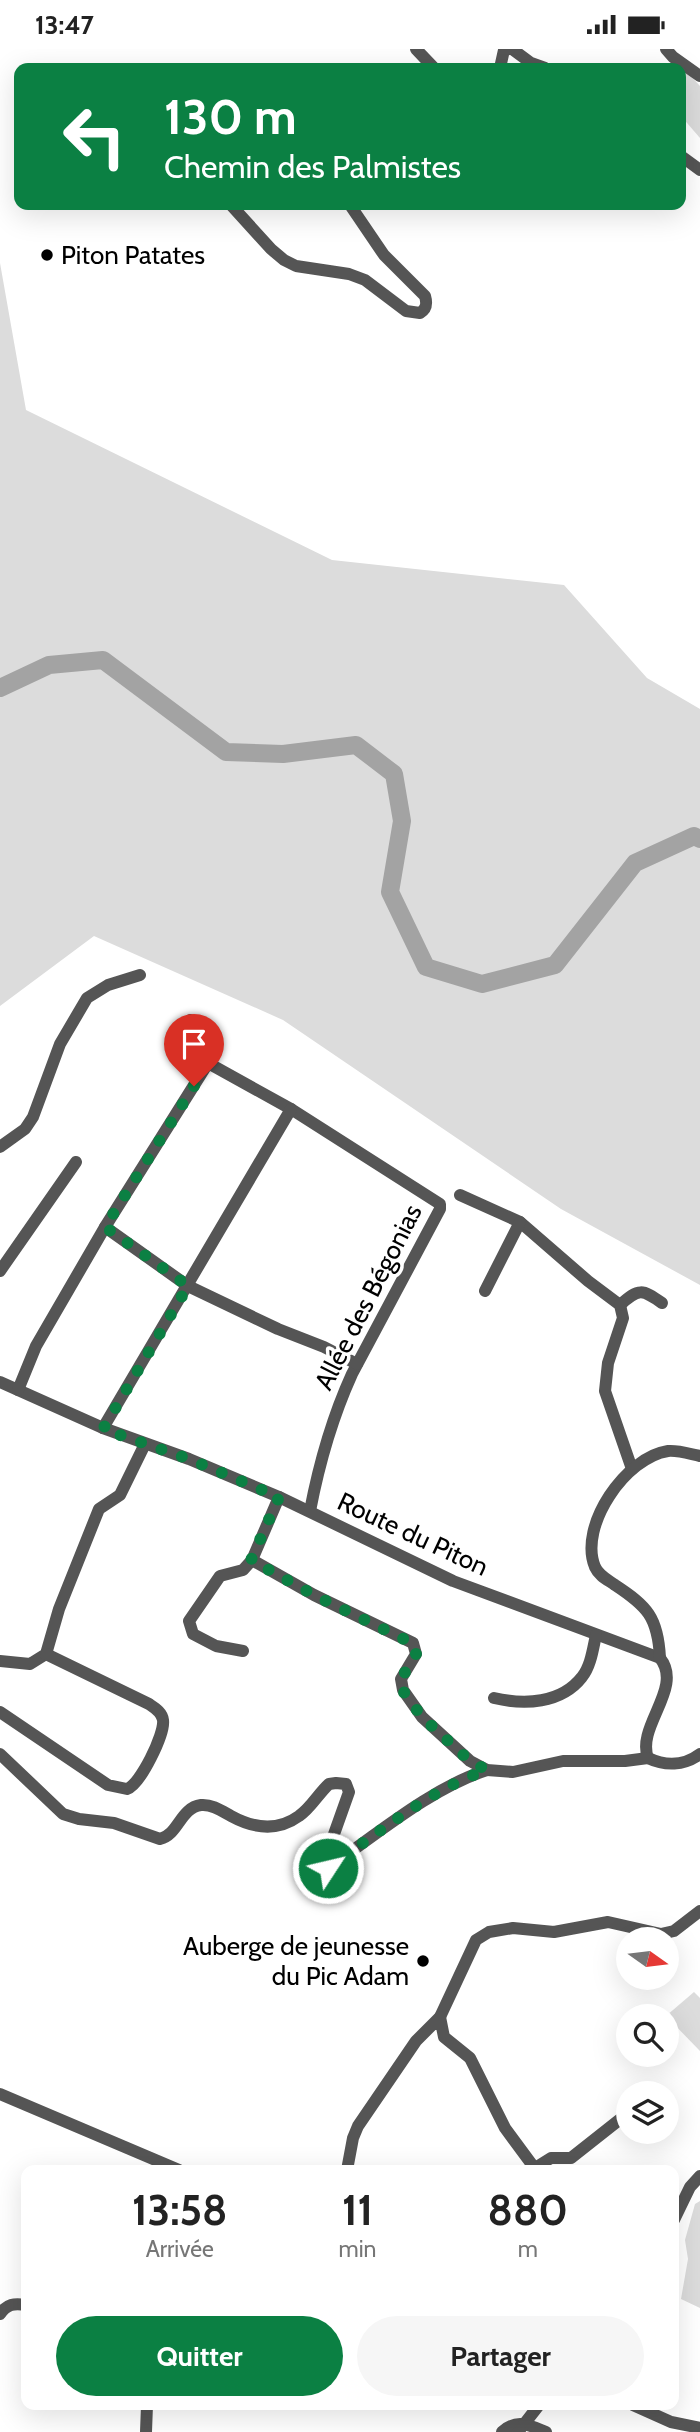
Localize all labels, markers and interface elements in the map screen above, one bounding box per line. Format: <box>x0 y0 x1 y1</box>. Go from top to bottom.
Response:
text: 13:47 <box>35 9 94 41</box>
text: 130 m <box>164 87 297 146</box>
icon: left <box>49 91 140 182</box>
text: Chemin des Palmistes <box>164 147 461 186</box>
place label: Piton Patates <box>61 239 205 271</box>
marker: Piton Patates <box>39 247 55 263</box>
pin <box>164 1014 224 1086</box>
icon: arrive <box>175 1025 213 1063</box>
street label: Allée des Bégonias <box>307 1199 429 1395</box>
street label: Route du Piton <box>333 1485 493 1583</box>
position arrow <box>291 1831 365 1905</box>
north arrow <box>616 1927 679 1990</box>
map controls <box>616 1927 679 2144</box>
place label: Auberge de jeunesse du Pic Adam <box>183 1930 409 1992</box>
marker: Auberge de jeunesse du Pic Adam <box>415 1953 431 1969</box>
button: search <box>616 2004 679 2067</box>
button: layers <box>616 2081 679 2144</box>
text: 13:58 <box>132 2184 227 2236</box>
text: 11 <box>342 2184 373 2236</box>
text: 880 <box>488 2184 568 2236</box>
text: Arrivée <box>146 2235 214 2263</box>
text: min <box>339 2235 376 2263</box>
text: m <box>518 2235 538 2263</box>
button: Quitter <box>56 2316 343 2396</box>
button: Partager <box>357 2316 644 2396</box>

